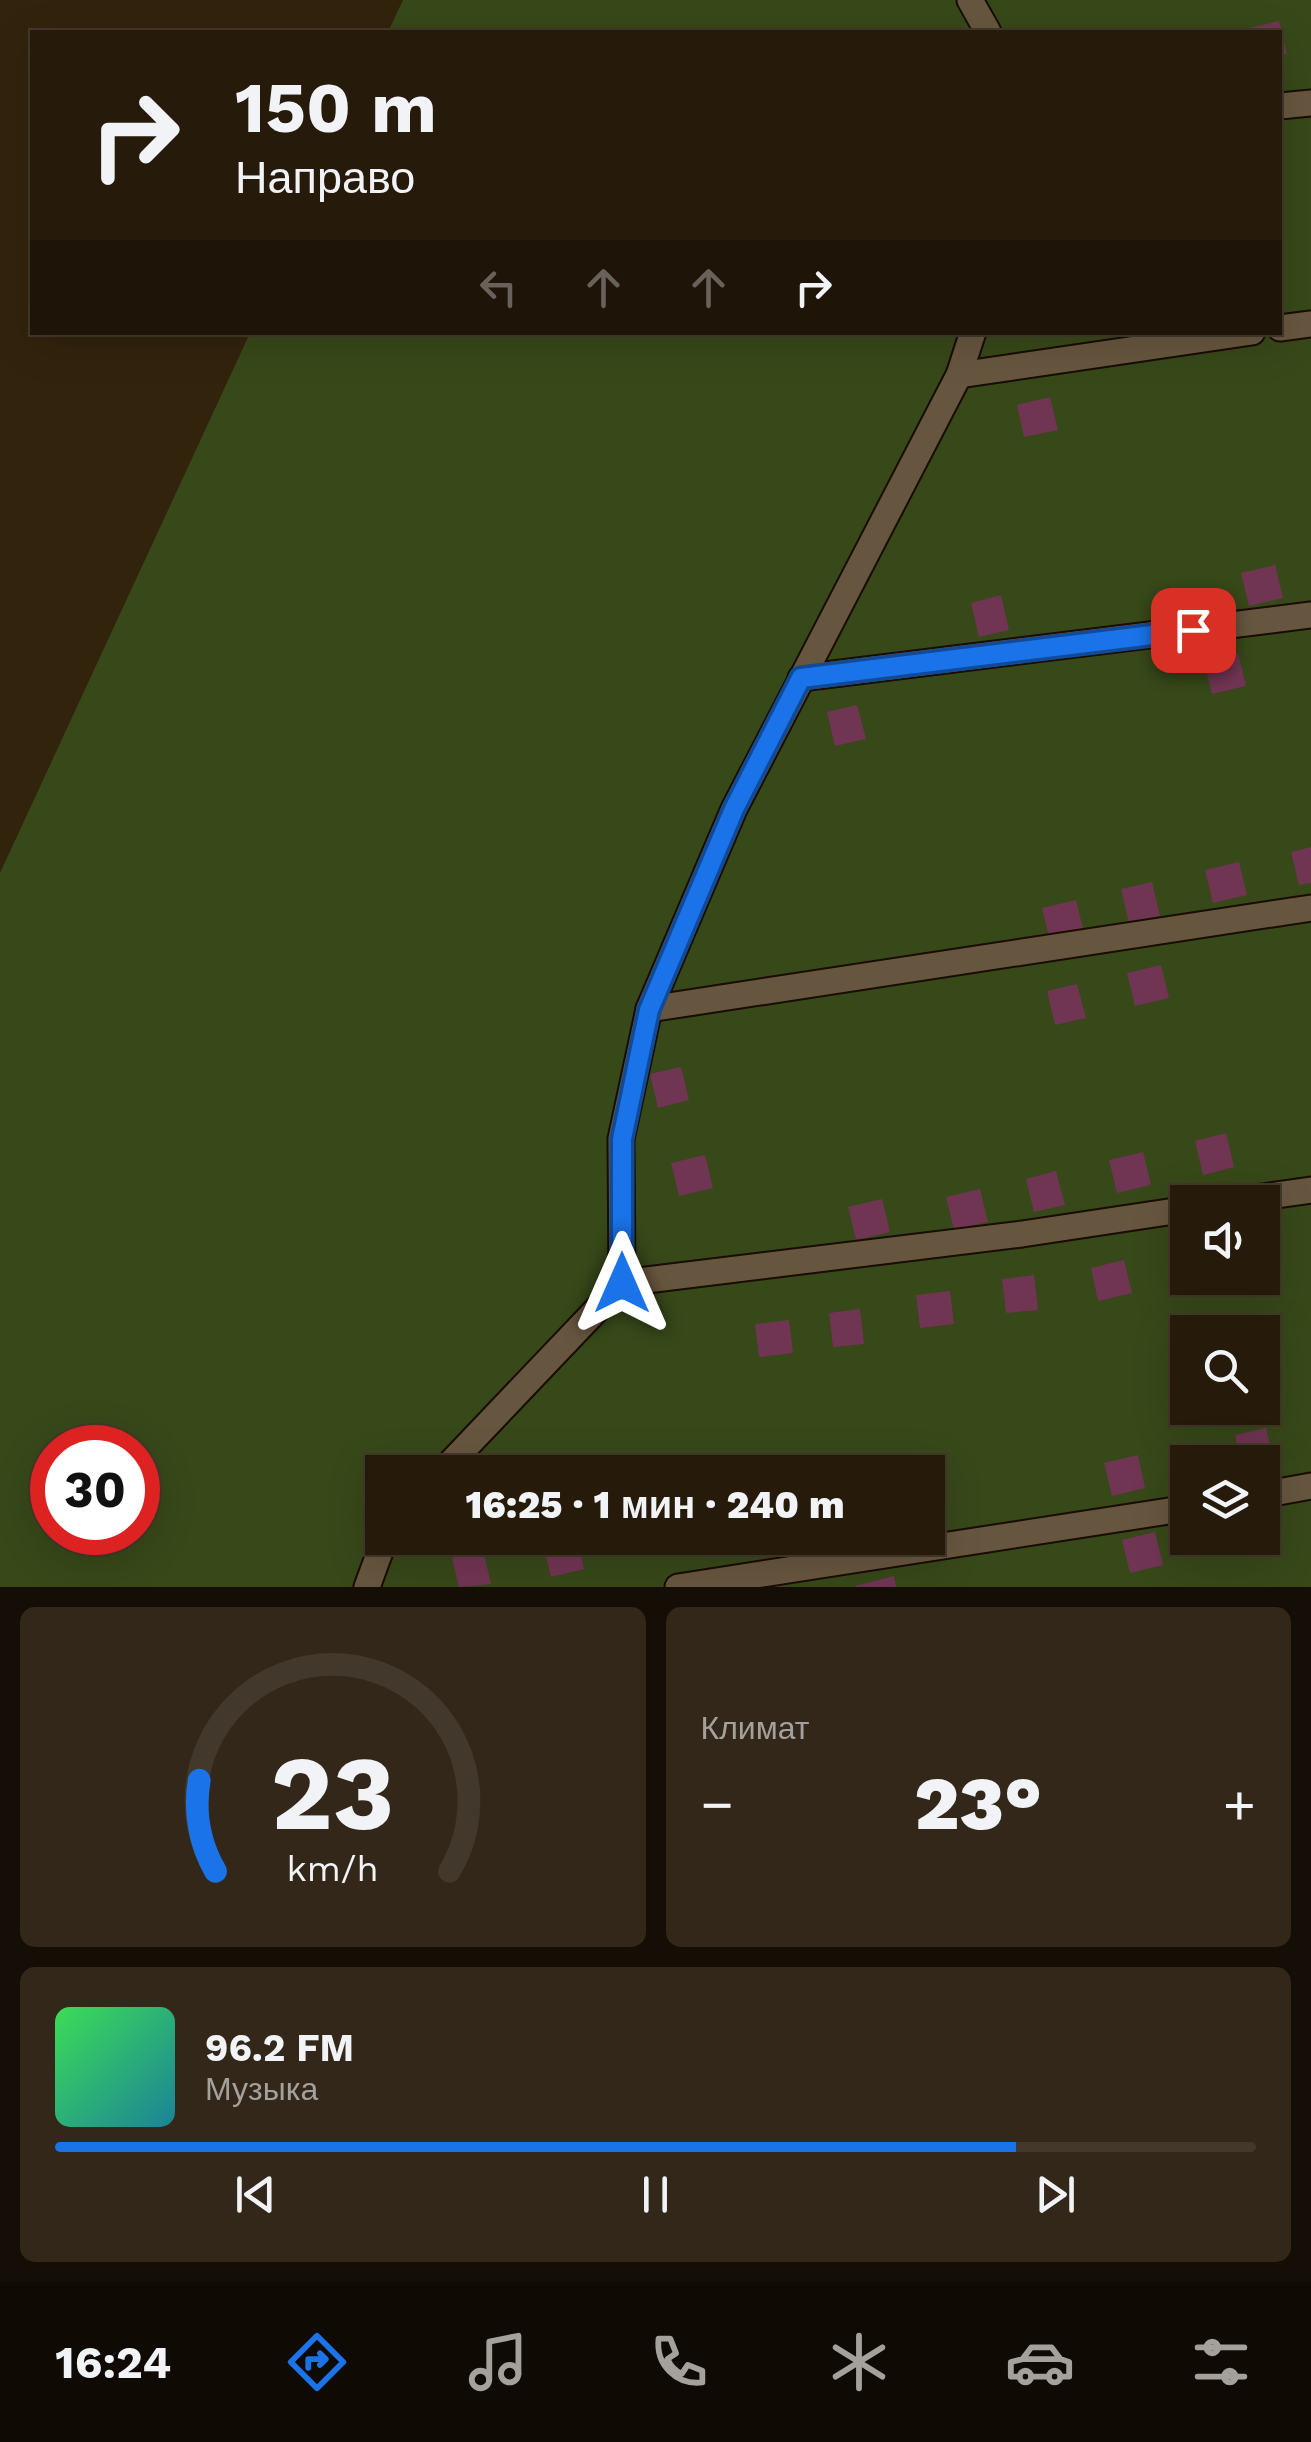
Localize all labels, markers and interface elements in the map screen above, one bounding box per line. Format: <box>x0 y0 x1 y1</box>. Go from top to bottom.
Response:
text: 150 m <box>235 67 437 149</box>
icon: right <box>70 70 200 200</box>
text: Направо <box>235 151 415 204</box>
icon: left <box>471 260 526 315</box>
icon: ahead <box>576 260 631 315</box>
icon: ahead <box>681 260 736 315</box>
icon: right <box>786 260 841 315</box>
pin <box>1151 588 1236 673</box>
icon: arrive <box>1166 603 1221 658</box>
map controls <box>1170 1185 1280 1555</box>
button: sound <box>1170 1185 1280 1295</box>
position arrow <box>570 1231 674 1335</box>
button: search <box>1170 1315 1280 1425</box>
speed limit sign: 30 <box>30 1425 160 1555</box>
button: layers <box>1170 1445 1280 1555</box>
text: 16:25 · 1 мин · 240 m <box>465 1483 845 1527</box>
text: Климат <box>701 1709 809 1747</box>
text: 23 <box>271 1732 395 1854</box>
text: 23° <box>914 1759 1042 1847</box>
text: − <box>701 1772 734 1836</box>
text: + <box>1223 1772 1256 1836</box>
text: km/h <box>287 1848 379 1890</box>
text: 96.2 FM <box>205 2026 354 2070</box>
text: Музыка <box>205 2070 318 2108</box>
icon: previous <box>228 2167 283 2222</box>
icon: pause <box>628 2167 683 2222</box>
icon: next <box>1028 2167 1083 2222</box>
icon: directions <box>282 2327 352 2397</box>
icon: music <box>463 2327 533 2397</box>
icon: phone <box>644 2327 714 2397</box>
icon: climate <box>824 2327 894 2397</box>
icon: car <box>1005 2327 1075 2397</box>
icon: filters <box>1186 2327 1256 2397</box>
text: 16:24 <box>55 2336 171 2389</box>

